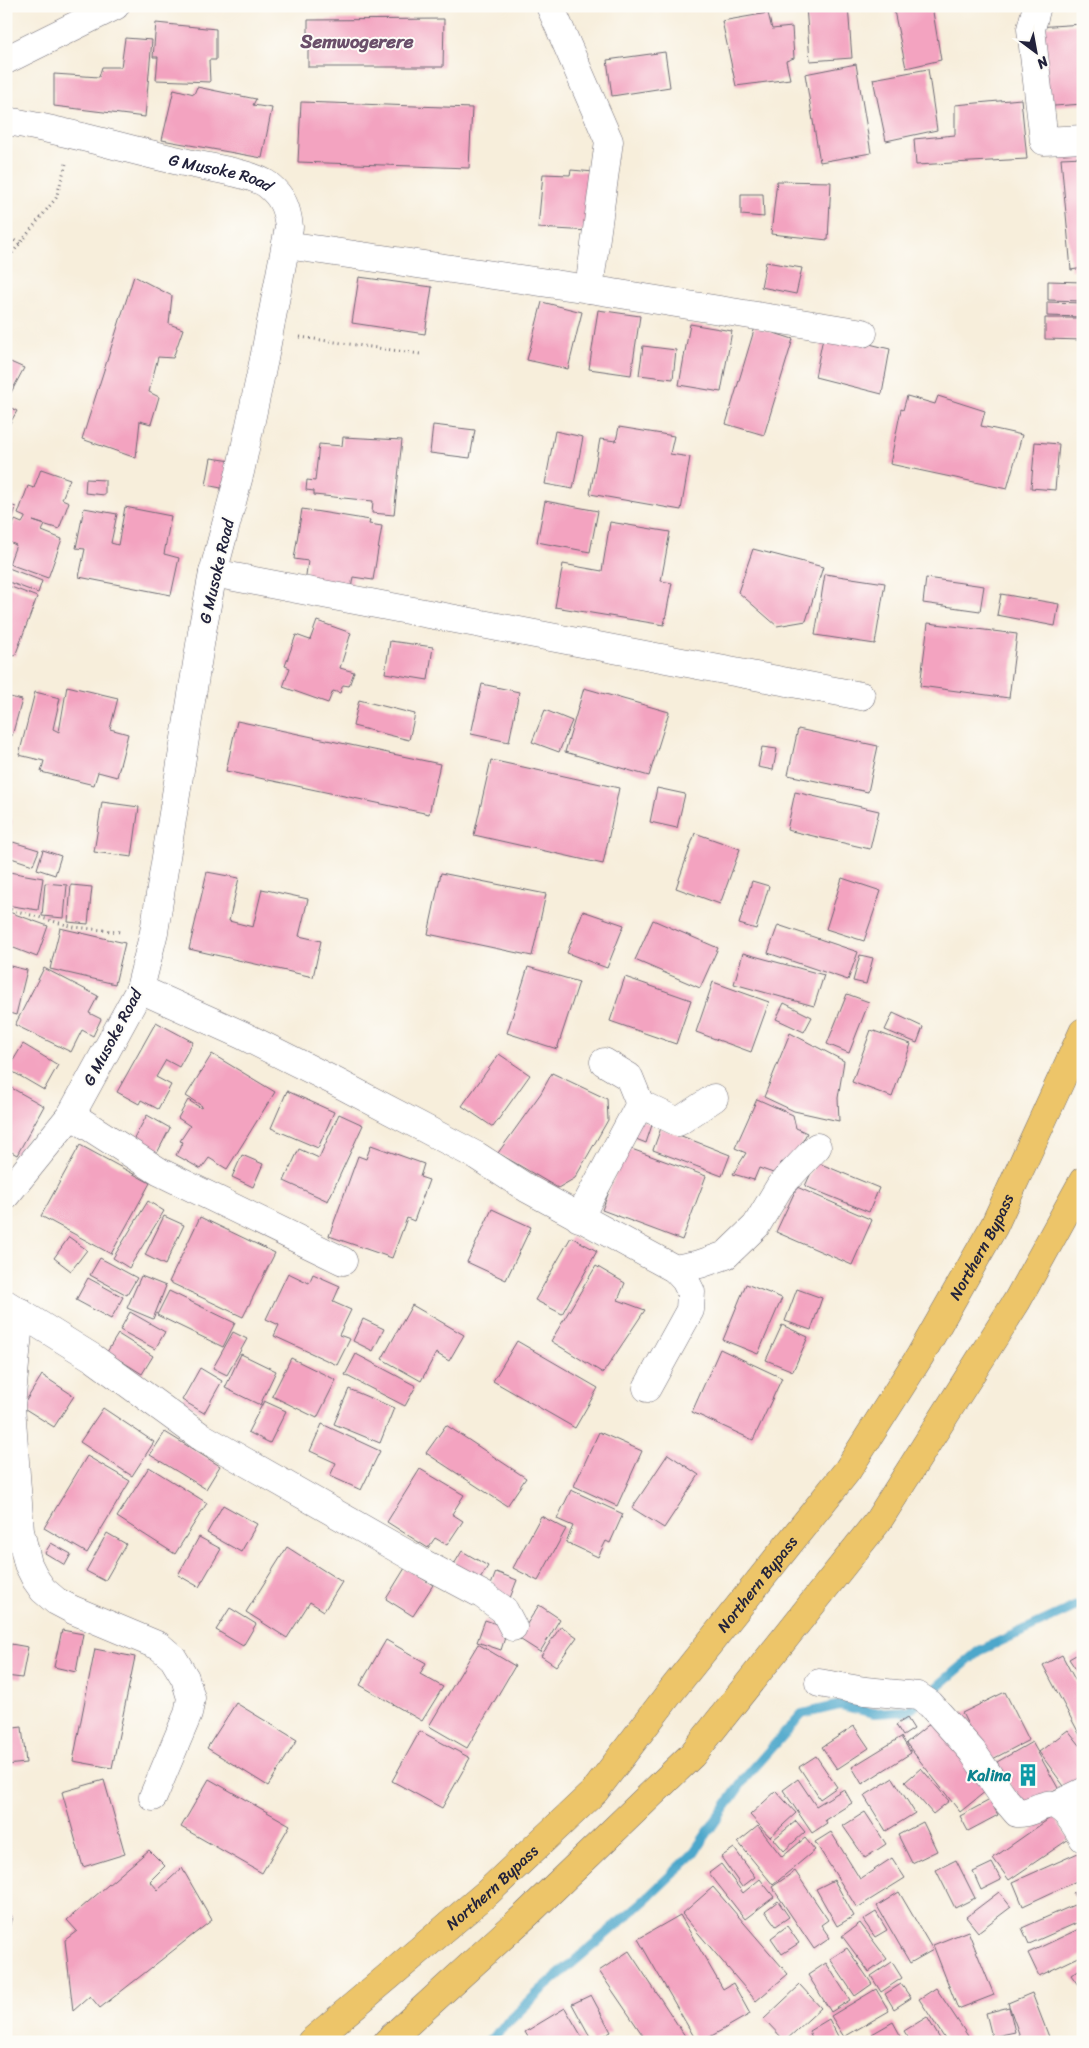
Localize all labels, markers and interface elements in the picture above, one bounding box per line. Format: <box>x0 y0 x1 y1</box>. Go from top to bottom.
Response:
district label: Semwogerere <box>300 25 414 58</box>
north arrow <box>1012 28 1062 78</box>
text: N <box>1032 49 1054 76</box>
street label: G Musoke Road <box>166 145 281 200</box>
street label: G Musoke Road <box>190 514 243 626</box>
street label: G Musoke Road <box>75 982 151 1091</box>
street label: Northern Bypass <box>941 1188 1022 1306</box>
street label: Northern Bypass <box>709 1529 805 1639</box>
place label: Kalina <box>967 1761 1012 1790</box>
building icon: Kalina <box>1015 1762 1041 1788</box>
street label: Northern Bypass <box>439 1837 546 1938</box>

